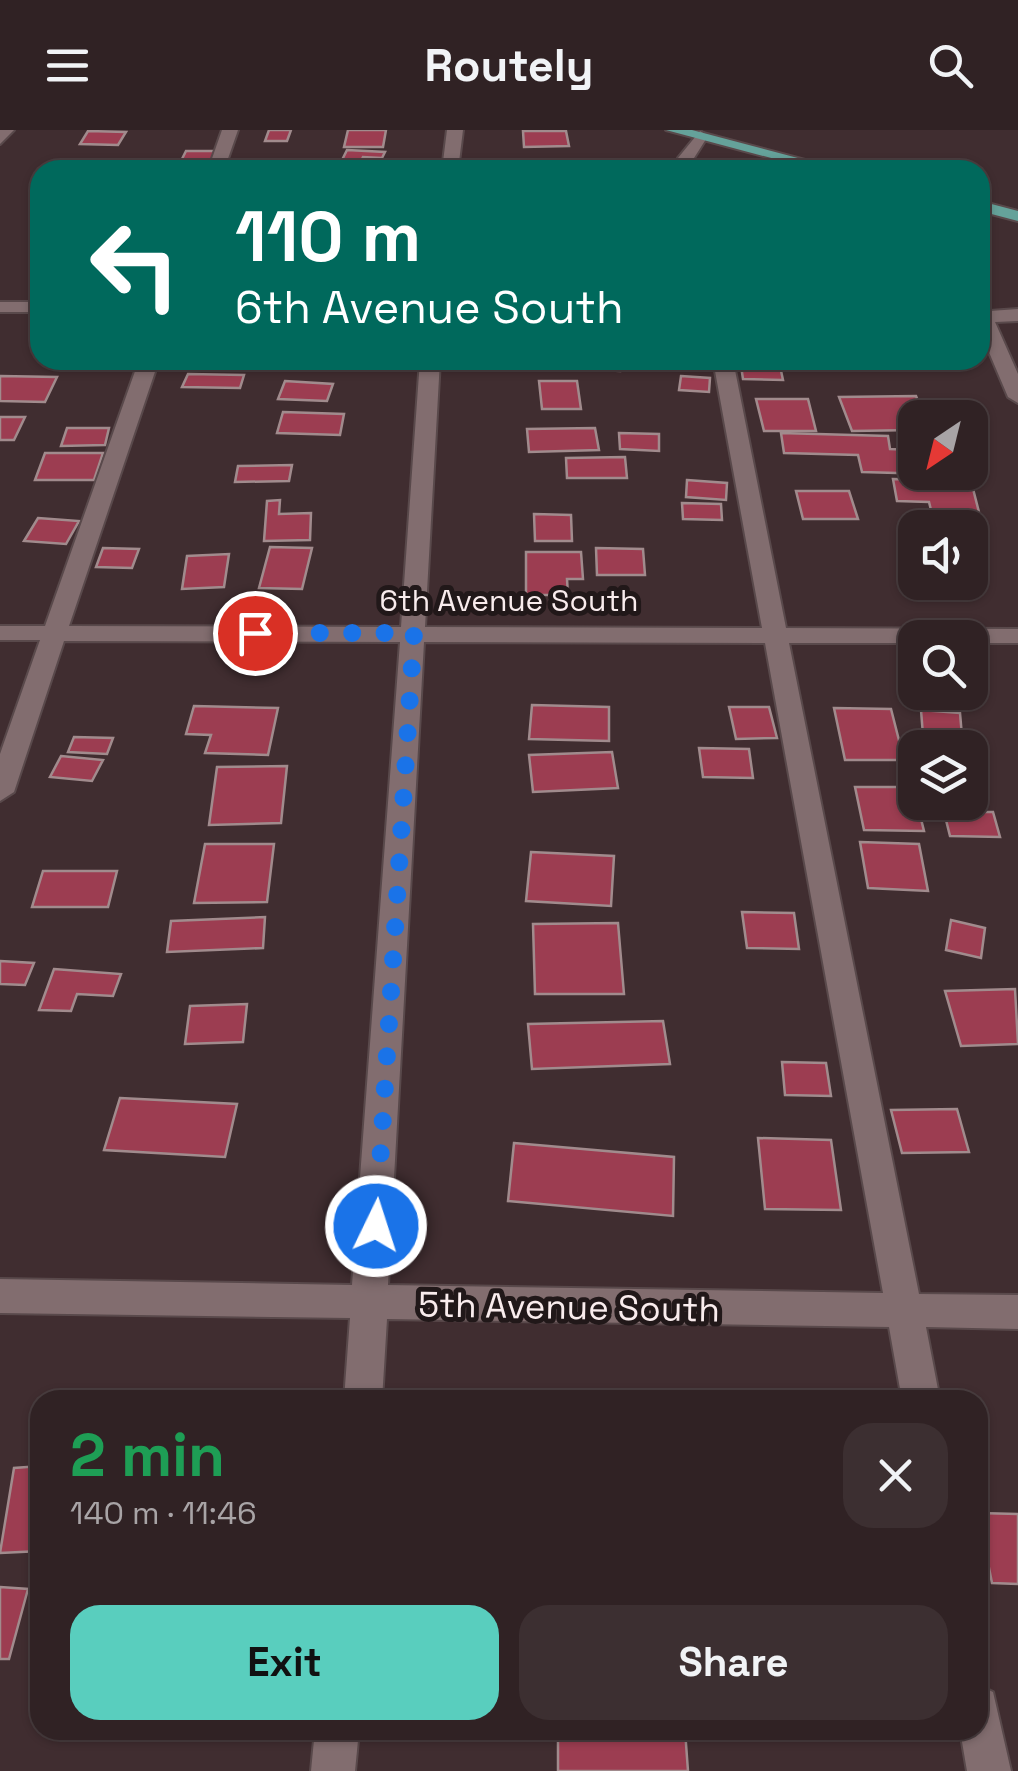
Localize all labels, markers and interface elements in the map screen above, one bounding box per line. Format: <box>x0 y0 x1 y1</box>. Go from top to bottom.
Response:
text: Routely <box>424 37 594 94</box>
icon: menu <box>40 38 95 93</box>
icon: search <box>923 38 978 93</box>
text: 110 m <box>235 192 421 281</box>
icon: left <box>70 200 200 330</box>
text: 6th Avenue South <box>235 279 623 336</box>
north arrow <box>898 400 988 490</box>
map controls <box>898 400 988 820</box>
button: sound <box>898 510 988 600</box>
street label: 6th Avenue South <box>380 581 638 620</box>
pin <box>213 591 298 676</box>
icon: arrive <box>228 606 283 661</box>
button: search <box>898 620 988 710</box>
button: layers <box>898 730 988 820</box>
position arrow <box>324 1174 428 1278</box>
street label: 5th Avenue South <box>418 1282 720 1332</box>
text: 2 min <box>70 1417 225 1494</box>
button: close <box>843 1423 948 1528</box>
text: 140 m · 11:46 <box>70 1493 257 1533</box>
button: Exit <box>70 1605 499 1720</box>
button: Share <box>519 1605 948 1720</box>

